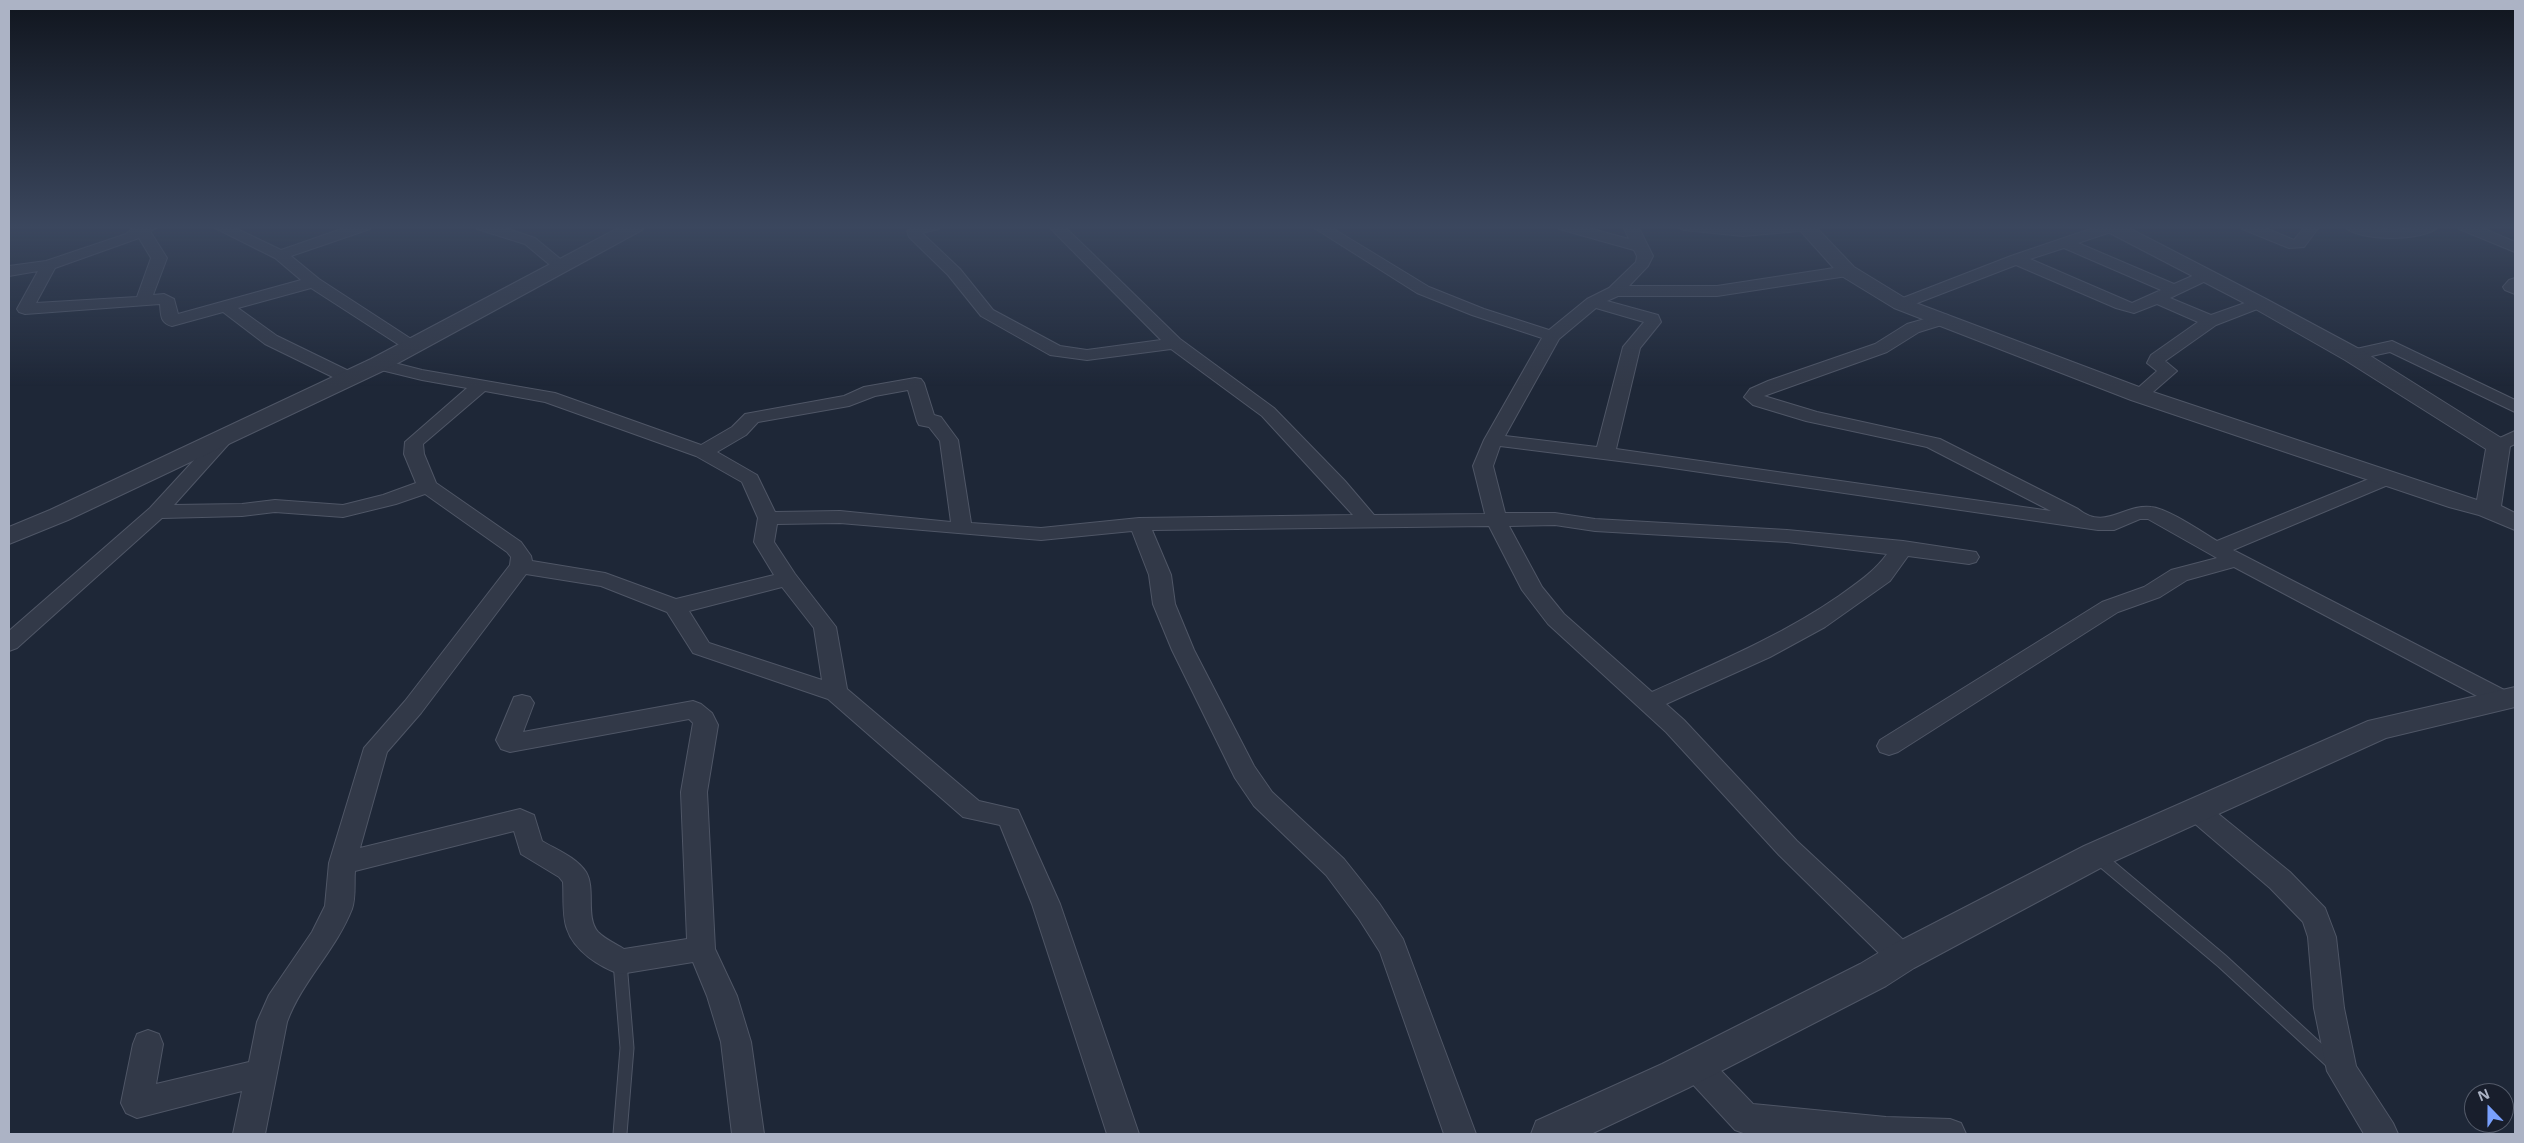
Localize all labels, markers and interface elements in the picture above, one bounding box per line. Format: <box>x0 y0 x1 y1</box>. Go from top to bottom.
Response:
north arrow <box>2464 1083 2514 1133</box>
text: N <box>2475 1084 2492 1106</box>

